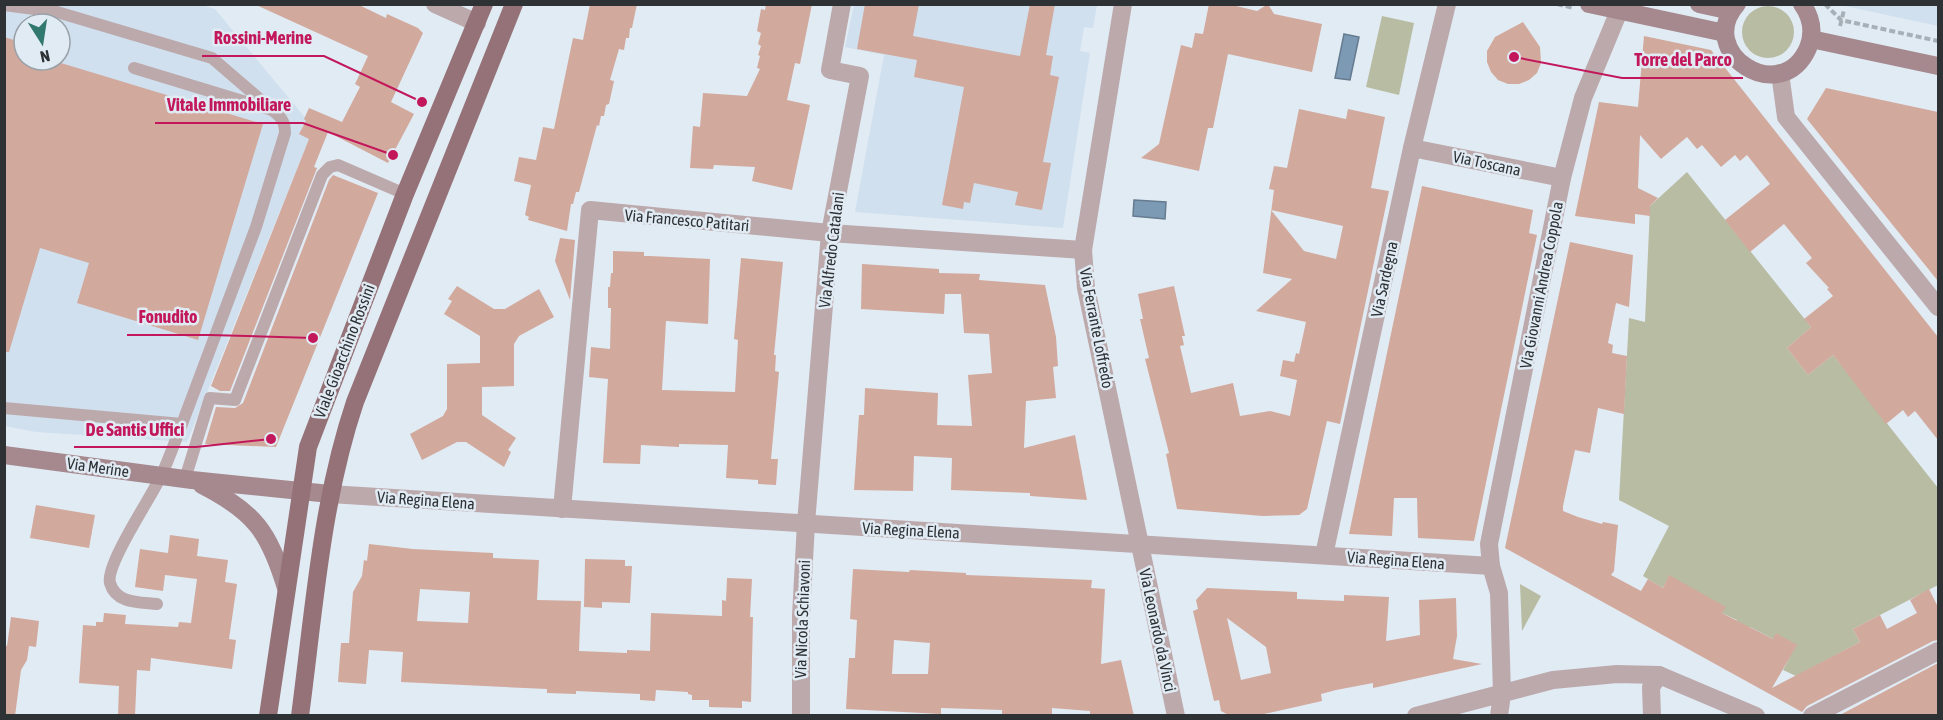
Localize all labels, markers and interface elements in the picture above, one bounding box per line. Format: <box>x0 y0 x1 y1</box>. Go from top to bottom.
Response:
north arrow <box>12 12 72 72</box>
callout: Rossini-Merine <box>202 20 324 56</box>
text: Rossini-Merine <box>214 27 312 48</box>
callout: Torre del Parco <box>1622 42 1743 78</box>
text: N <box>39 47 52 66</box>
text: Torre del Parco <box>1634 49 1732 70</box>
callout: Vitale Immobiliare <box>155 87 303 123</box>
text: Vitale Immobiliare <box>166 94 291 115</box>
street label: Via Toscana <box>1451 147 1523 179</box>
street label: Via Alfredo Catalani <box>815 191 847 309</box>
street label: Via Giovanni Andrea Coppola <box>1516 200 1567 370</box>
street label: Via Francesco Patitari <box>624 206 750 234</box>
street label: Via Sardegna <box>1367 239 1402 319</box>
street label: Via Ferrante Loffredo <box>1077 266 1117 390</box>
street label: Viale Gioacchino Rossini <box>310 281 378 421</box>
callout: Fonudito <box>127 299 210 335</box>
text: Fonudito <box>139 306 197 327</box>
callout: De Santis Uffici <box>74 411 196 447</box>
text: De Santis Uffici <box>86 419 184 440</box>
street label: Via Merine <box>66 454 130 480</box>
street label: Via Regina Elena <box>377 488 475 513</box>
street label: Via Regina Elena <box>862 518 960 543</box>
street label: Via Regina Elena <box>1347 548 1445 573</box>
street label: Via Nicola Schiavoni <box>791 559 813 679</box>
street label: Via Leonardo da Vinci <box>1136 567 1180 693</box>

